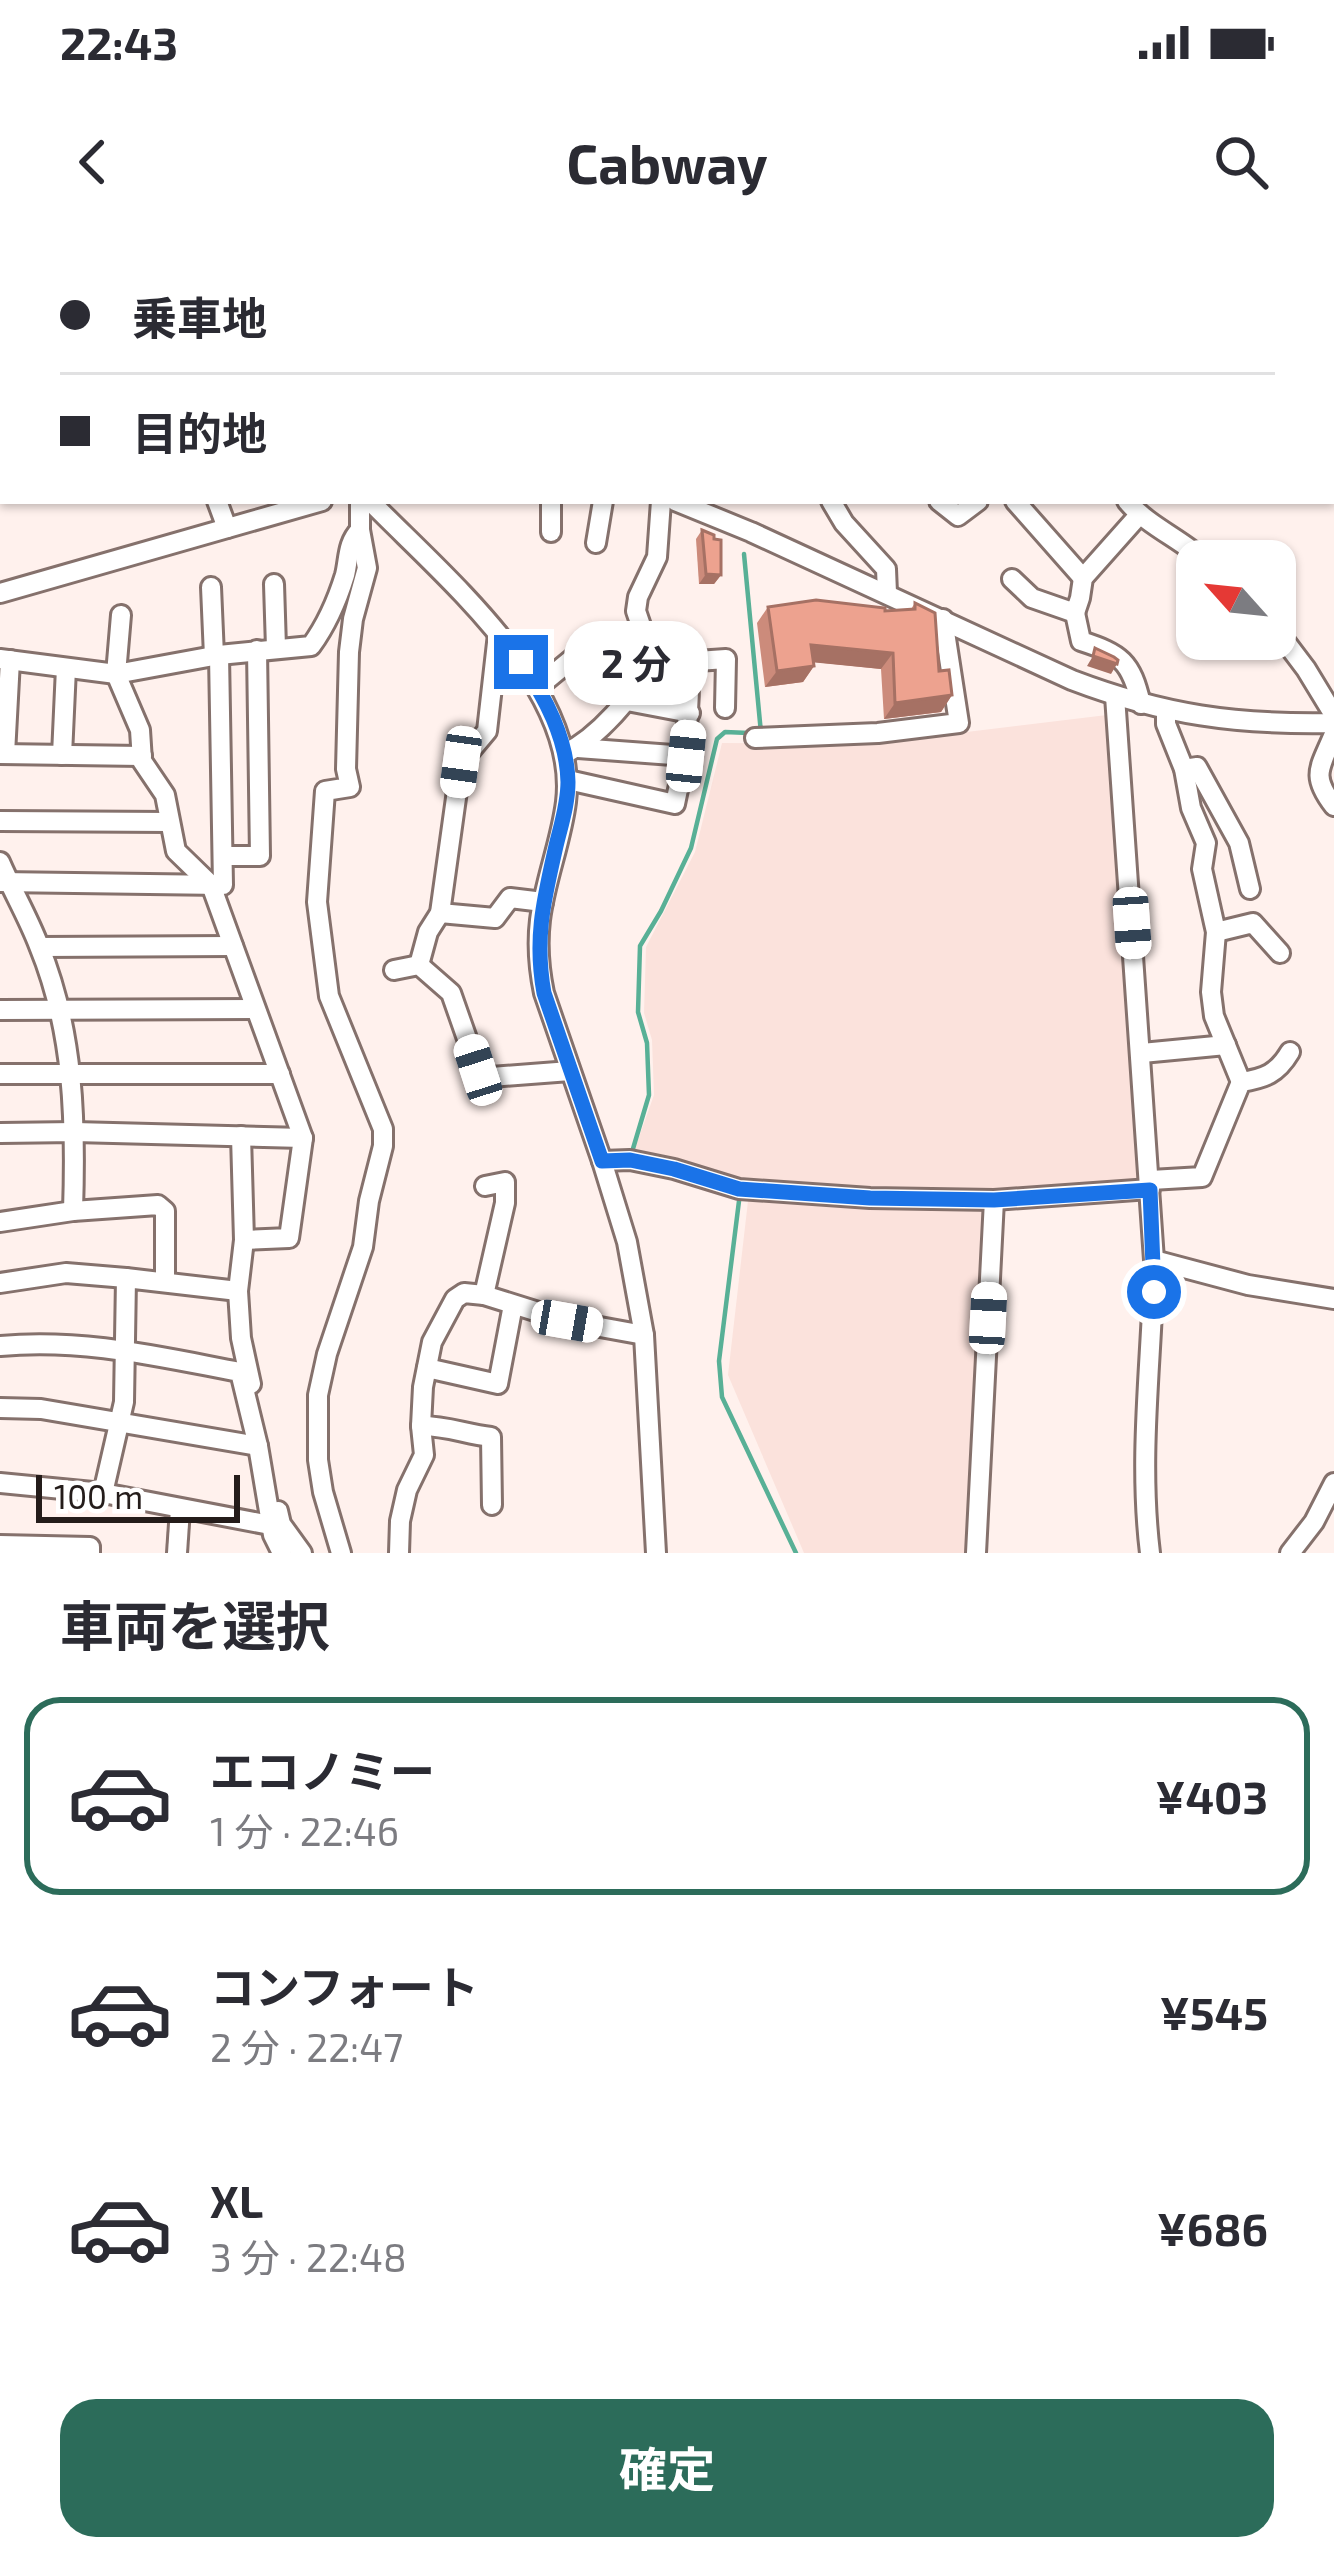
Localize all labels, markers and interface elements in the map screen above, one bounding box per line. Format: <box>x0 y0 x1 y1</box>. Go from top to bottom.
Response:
text: 22:43 <box>60 15 178 69</box>
icon: back <box>60 129 126 195</box>
icon: search <box>1208 129 1274 195</box>
text: Cabway <box>566 130 768 195</box>
text: 乗車地 <box>132 290 267 344</box>
text: 目的地 <box>132 405 267 459</box>
north arrow <box>1176 540 1296 660</box>
map controls <box>1176 540 1296 660</box>
callout: 2 分 <box>563 620 707 704</box>
route end <box>494 635 548 689</box>
text: 2 分 <box>601 639 671 686</box>
car <box>664 718 708 794</box>
car <box>438 724 484 800</box>
car <box>1112 886 1152 960</box>
car <box>450 1030 506 1110</box>
route start <box>1127 1265 1181 1319</box>
car <box>968 1281 1008 1355</box>
car <box>528 1297 606 1345</box>
scale bar <box>36 1469 240 1522</box>
text: 100 m <box>54 1476 143 1516</box>
text: 車両を選択 <box>60 1592 330 1657</box>
icon: car <box>66 1742 174 1850</box>
text: エコノミー <box>210 1743 435 1797</box>
text: ¥403 <box>1156 1769 1268 1823</box>
text: 1 分 · 22:46 <box>210 1807 399 1854</box>
icon: car <box>66 1958 174 2066</box>
text: コンフォート <box>210 1959 479 2013</box>
text: ¥545 <box>1160 1985 1268 2039</box>
text: 2 分 · 22:47 <box>210 2023 403 2070</box>
text: XL <box>210 2173 263 2227</box>
icon: car <box>66 2174 174 2282</box>
text: ¥686 <box>1157 2201 1268 2255</box>
text: 3 分 · 22:48 <box>210 2233 407 2280</box>
button: 確定 <box>60 2399 1274 2537</box>

